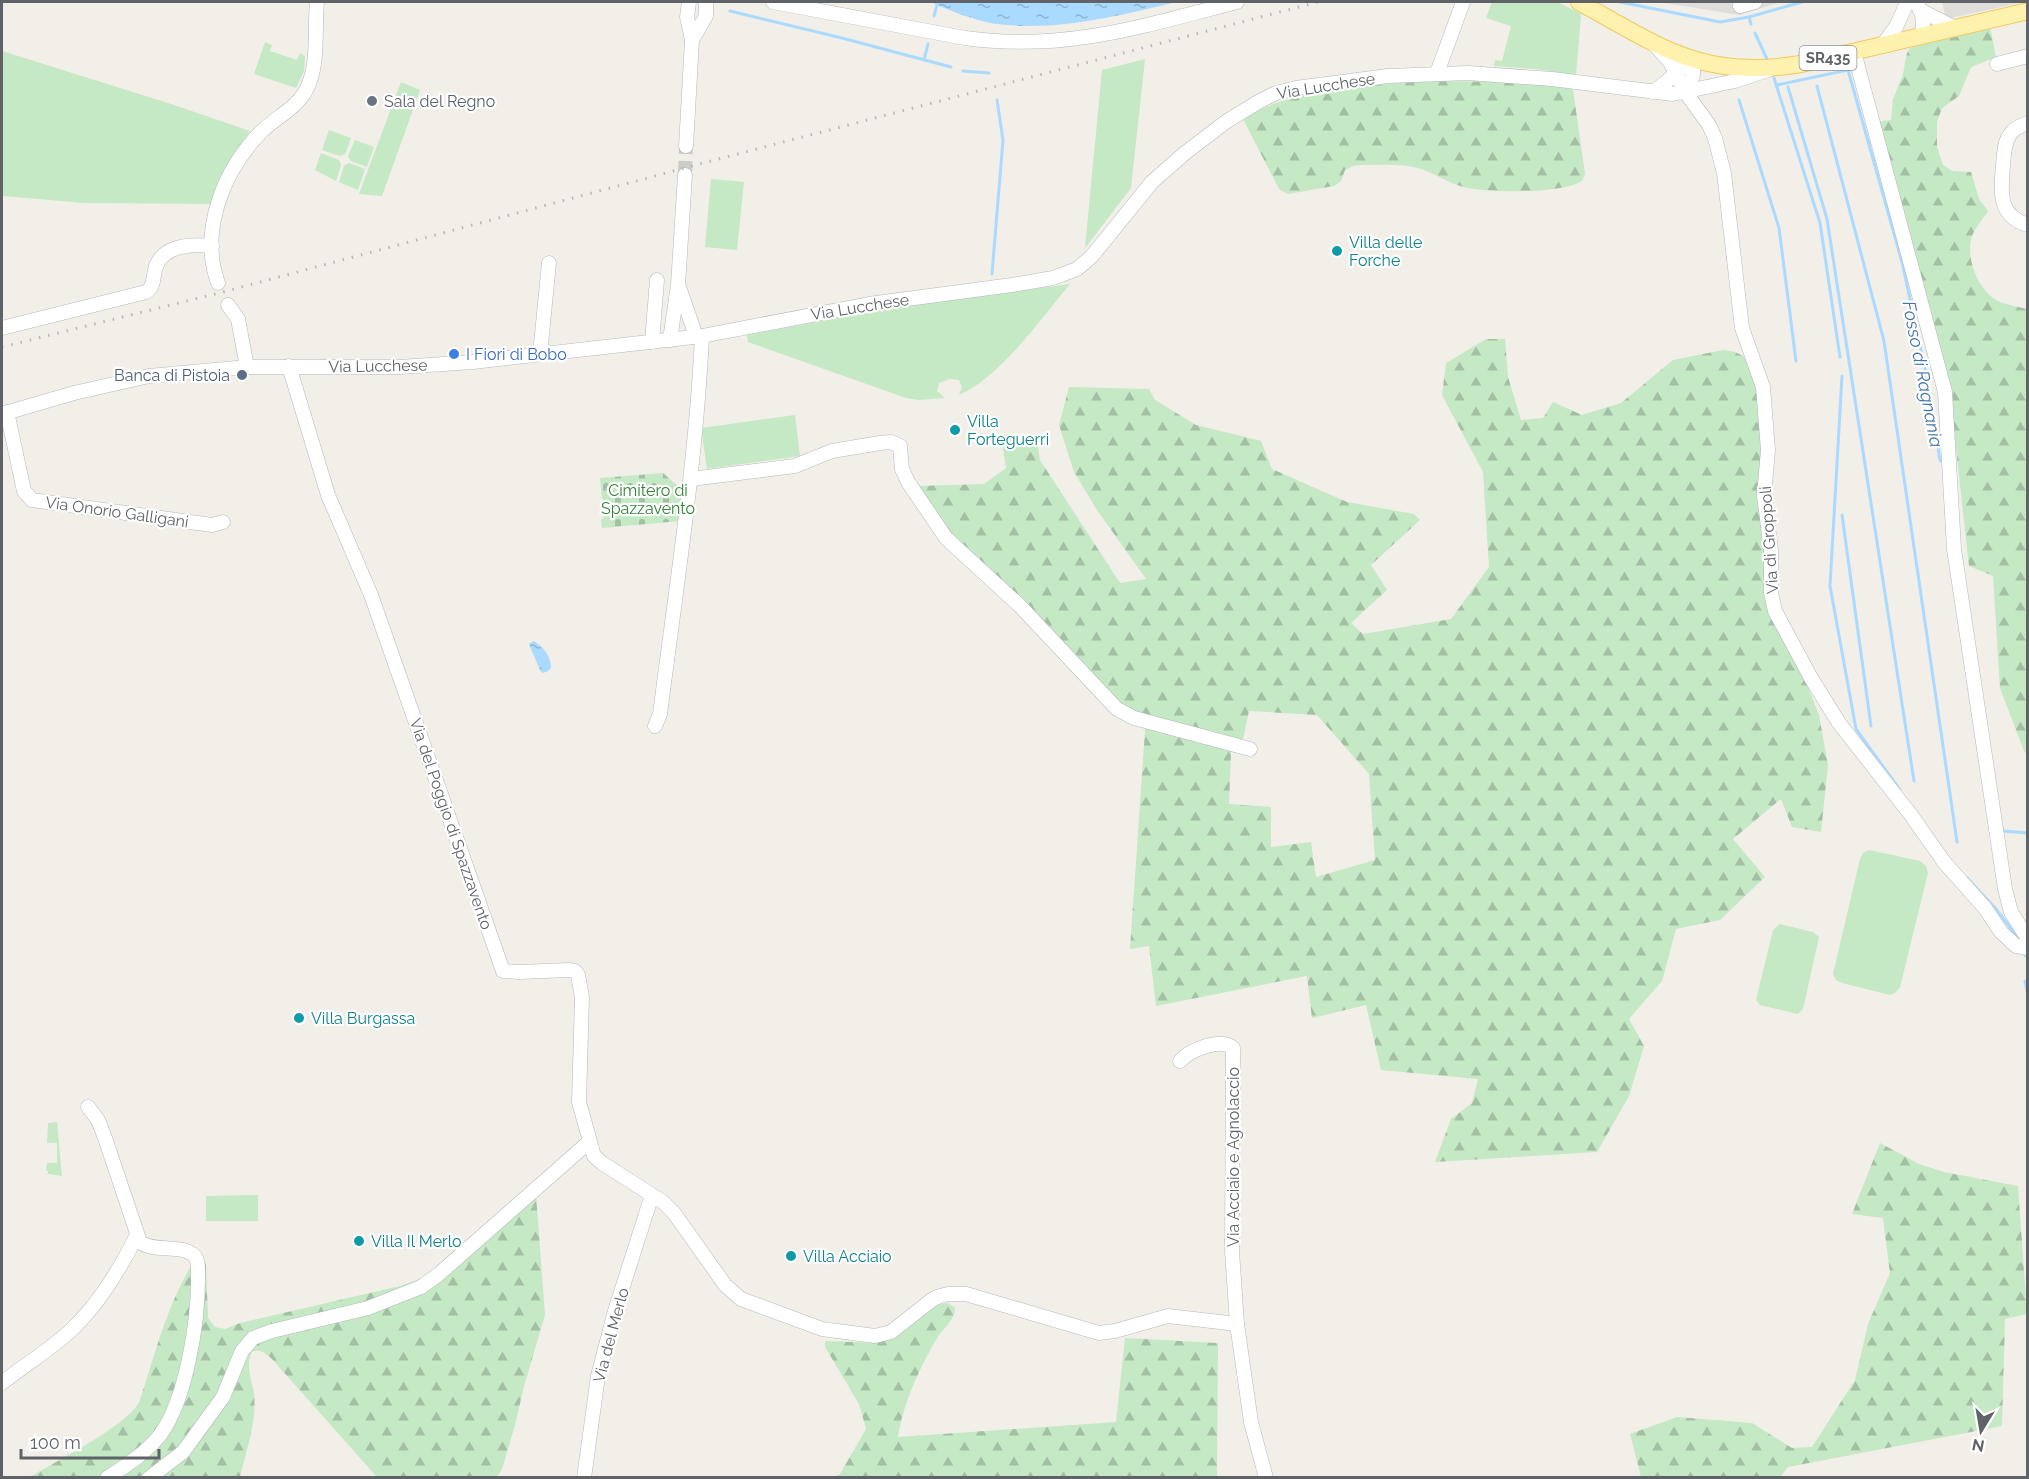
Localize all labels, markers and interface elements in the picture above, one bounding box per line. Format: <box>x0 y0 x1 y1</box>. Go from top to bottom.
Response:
road number: SR435 <box>1800 46 1856 70</box>
street label: Via Lucchese <box>1275 69 1377 103</box>
place label: Sala del Regno <box>384 92 495 111</box>
marker: Sala del Regno <box>365 94 379 108</box>
place label: Villa delle Forche <box>1349 233 1422 270</box>
marker: Villa delle Forche <box>1330 244 1344 258</box>
street label: Via Lucchese <box>809 290 911 324</box>
water label: Fosso di Ragnania <box>1899 299 1948 449</box>
place label: I Fiori di Bobo <box>466 345 567 364</box>
marker: I Fiori di Bobo <box>447 347 461 361</box>
street label: Via Lucchese <box>328 356 428 376</box>
place label: Banca di Pistoia <box>114 366 230 385</box>
marker: Banca di Pistoia <box>235 368 249 382</box>
place label: Villa Forteguerri <box>967 412 1049 449</box>
marker: Villa Forteguerri <box>948 423 962 437</box>
park label: Cimitero di Spazzavento <box>601 481 695 518</box>
street label: Via di Groppoli <box>1756 485 1782 595</box>
street label: Via Onorio Galligani <box>44 493 190 531</box>
street label: Via del Poggio di Spazzavento <box>406 716 496 932</box>
place label: Villa Burgassa <box>311 1009 415 1028</box>
marker: Villa Burgassa <box>292 1011 306 1025</box>
street label: Via Acciaio e Agnolaccio <box>1224 1067 1243 1247</box>
place label: Villa Il Merlo <box>371 1232 462 1251</box>
marker: Villa Il Merlo <box>352 1234 366 1248</box>
place label: Villa Acciaio <box>803 1247 892 1266</box>
marker: Villa Acciaio <box>784 1249 798 1263</box>
street label: Via del Merlo <box>589 1286 633 1384</box>
north arrow <box>1951 1401 2011 1461</box>
scale bar <box>21 1422 159 1460</box>
text: 100 m <box>30 1432 81 1453</box>
text: N <box>1970 1435 1986 1456</box>

